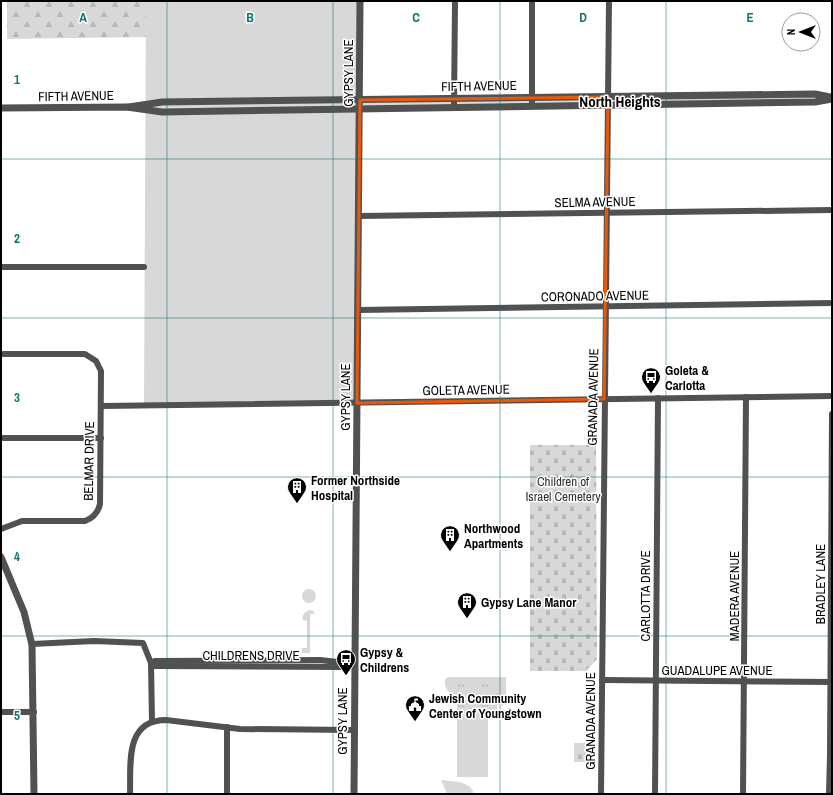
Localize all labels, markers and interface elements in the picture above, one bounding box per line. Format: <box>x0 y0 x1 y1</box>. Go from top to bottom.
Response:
text: A <box>79 9 87 26</box>
text: B <box>246 9 254 26</box>
text: C <box>412 9 420 26</box>
text: D <box>579 9 587 26</box>
text: E <box>746 9 754 26</box>
north arrow <box>781 12 821 52</box>
text: N <box>784 29 798 35</box>
street label: GYPSY LANE <box>340 39 357 107</box>
text: 1 <box>14 71 20 88</box>
street label: FIFTH AVENUE <box>441 77 517 95</box>
street label: FIFTH AVENUE <box>38 87 114 105</box>
district label: North Heights <box>579 91 661 112</box>
street label: SELMA AVENUE <box>554 193 636 211</box>
text: 2 <box>14 230 20 247</box>
street label: CORONADO AVENUE <box>541 287 649 305</box>
street label: GRANADA AVENUE <box>584 348 602 446</box>
place label: Goleta & Carlotta <box>665 362 709 394</box>
street label: GYPSY LANE <box>337 363 354 431</box>
bus stop icon: Goleta & Carlotta <box>640 366 662 394</box>
street label: GOLETA AVENUE <box>422 381 510 399</box>
text: 3 <box>14 389 20 406</box>
street label: BELMAR DRIVE <box>80 421 98 501</box>
place label: Former Northside Hospital <box>311 472 400 504</box>
park label: Children of Israel Cemetery <box>525 473 601 505</box>
building icon: Former Northside Hospital <box>286 476 308 504</box>
place label: Northwood Apartments <box>464 520 523 552</box>
building icon: Northwood Apartments <box>439 524 461 552</box>
street label: BRADLEY LANE <box>812 544 829 624</box>
text: 4 <box>14 548 20 565</box>
street label: CARLOTTA DRIVE <box>637 550 654 642</box>
street label: MADERA AVENUE <box>726 551 743 641</box>
building icon: Gypsy Lane Manor <box>456 591 478 619</box>
place label: Gypsy Lane Manor <box>481 594 577 611</box>
place label: Gypsy & Childrens <box>360 644 409 676</box>
street label: CHILDRENS DRIVE <box>202 647 300 664</box>
bus stop icon: Gypsy & Childrens <box>335 648 357 676</box>
street label: GUADALUPE AVENUE <box>661 662 773 679</box>
street label: GRANADA AVENUE <box>582 672 599 770</box>
street label: GYPSY LANE <box>334 687 351 755</box>
place label: Jewish Community Center of Youngstown <box>429 690 542 722</box>
public building icon: Jewish Community Center of Youngstown <box>404 694 426 722</box>
text: 5 <box>14 707 20 724</box>

